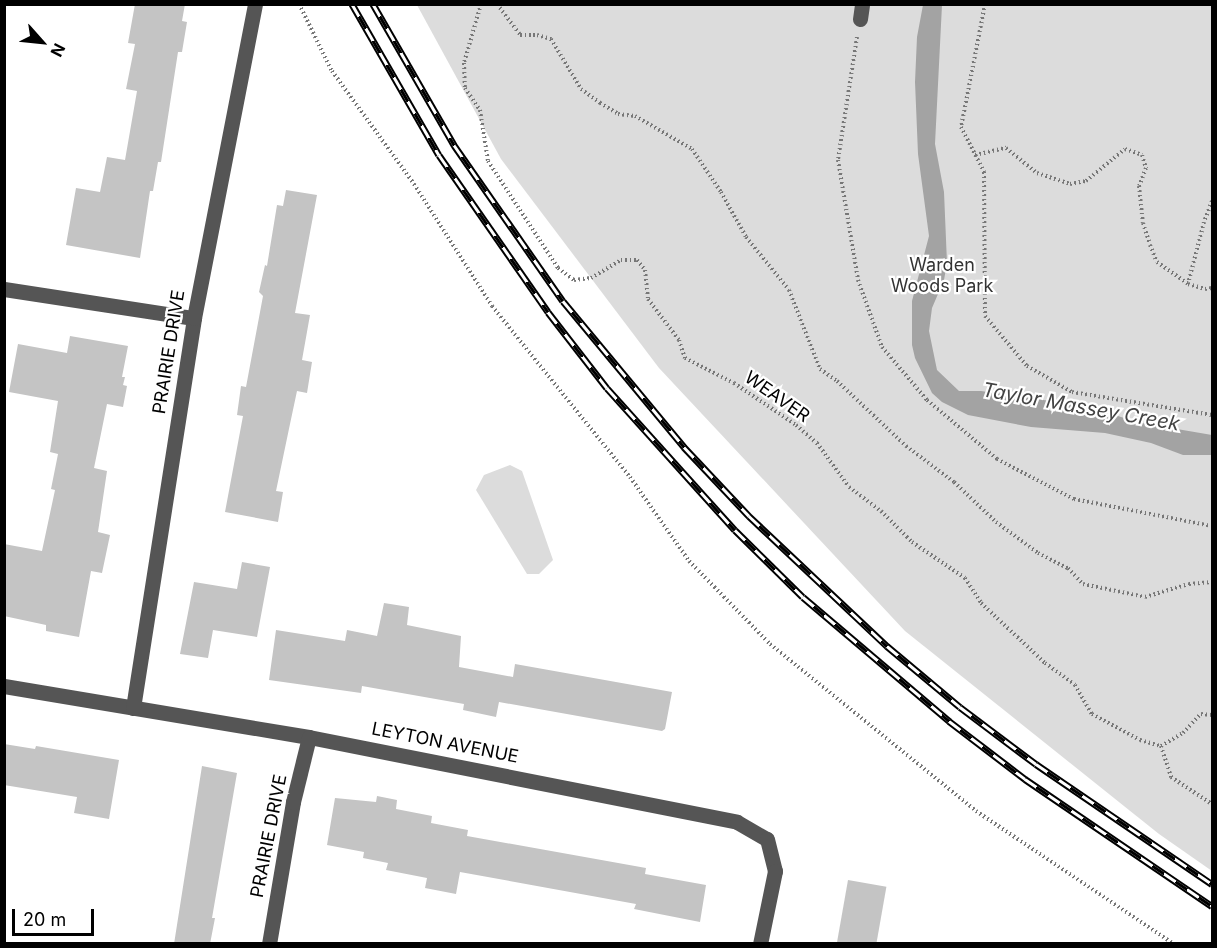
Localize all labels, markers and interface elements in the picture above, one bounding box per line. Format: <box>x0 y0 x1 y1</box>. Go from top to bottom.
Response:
north arrow <box>12 12 72 72</box>
text: N <box>46 40 70 60</box>
park label: Warden Woods Park <box>891 255 993 298</box>
street label: PRAIRIE DRIVE <box>149 288 189 416</box>
street label: WEAVER <box>740 367 814 427</box>
water label: Taylor Massey Creek <box>980 378 1182 436</box>
street label: LEYTON AVENUE <box>370 718 520 768</box>
street label: PRAIRIE DRIVE <box>246 772 292 900</box>
scale bar <box>15 897 98 935</box>
text: 20 m <box>23 909 66 930</box>

